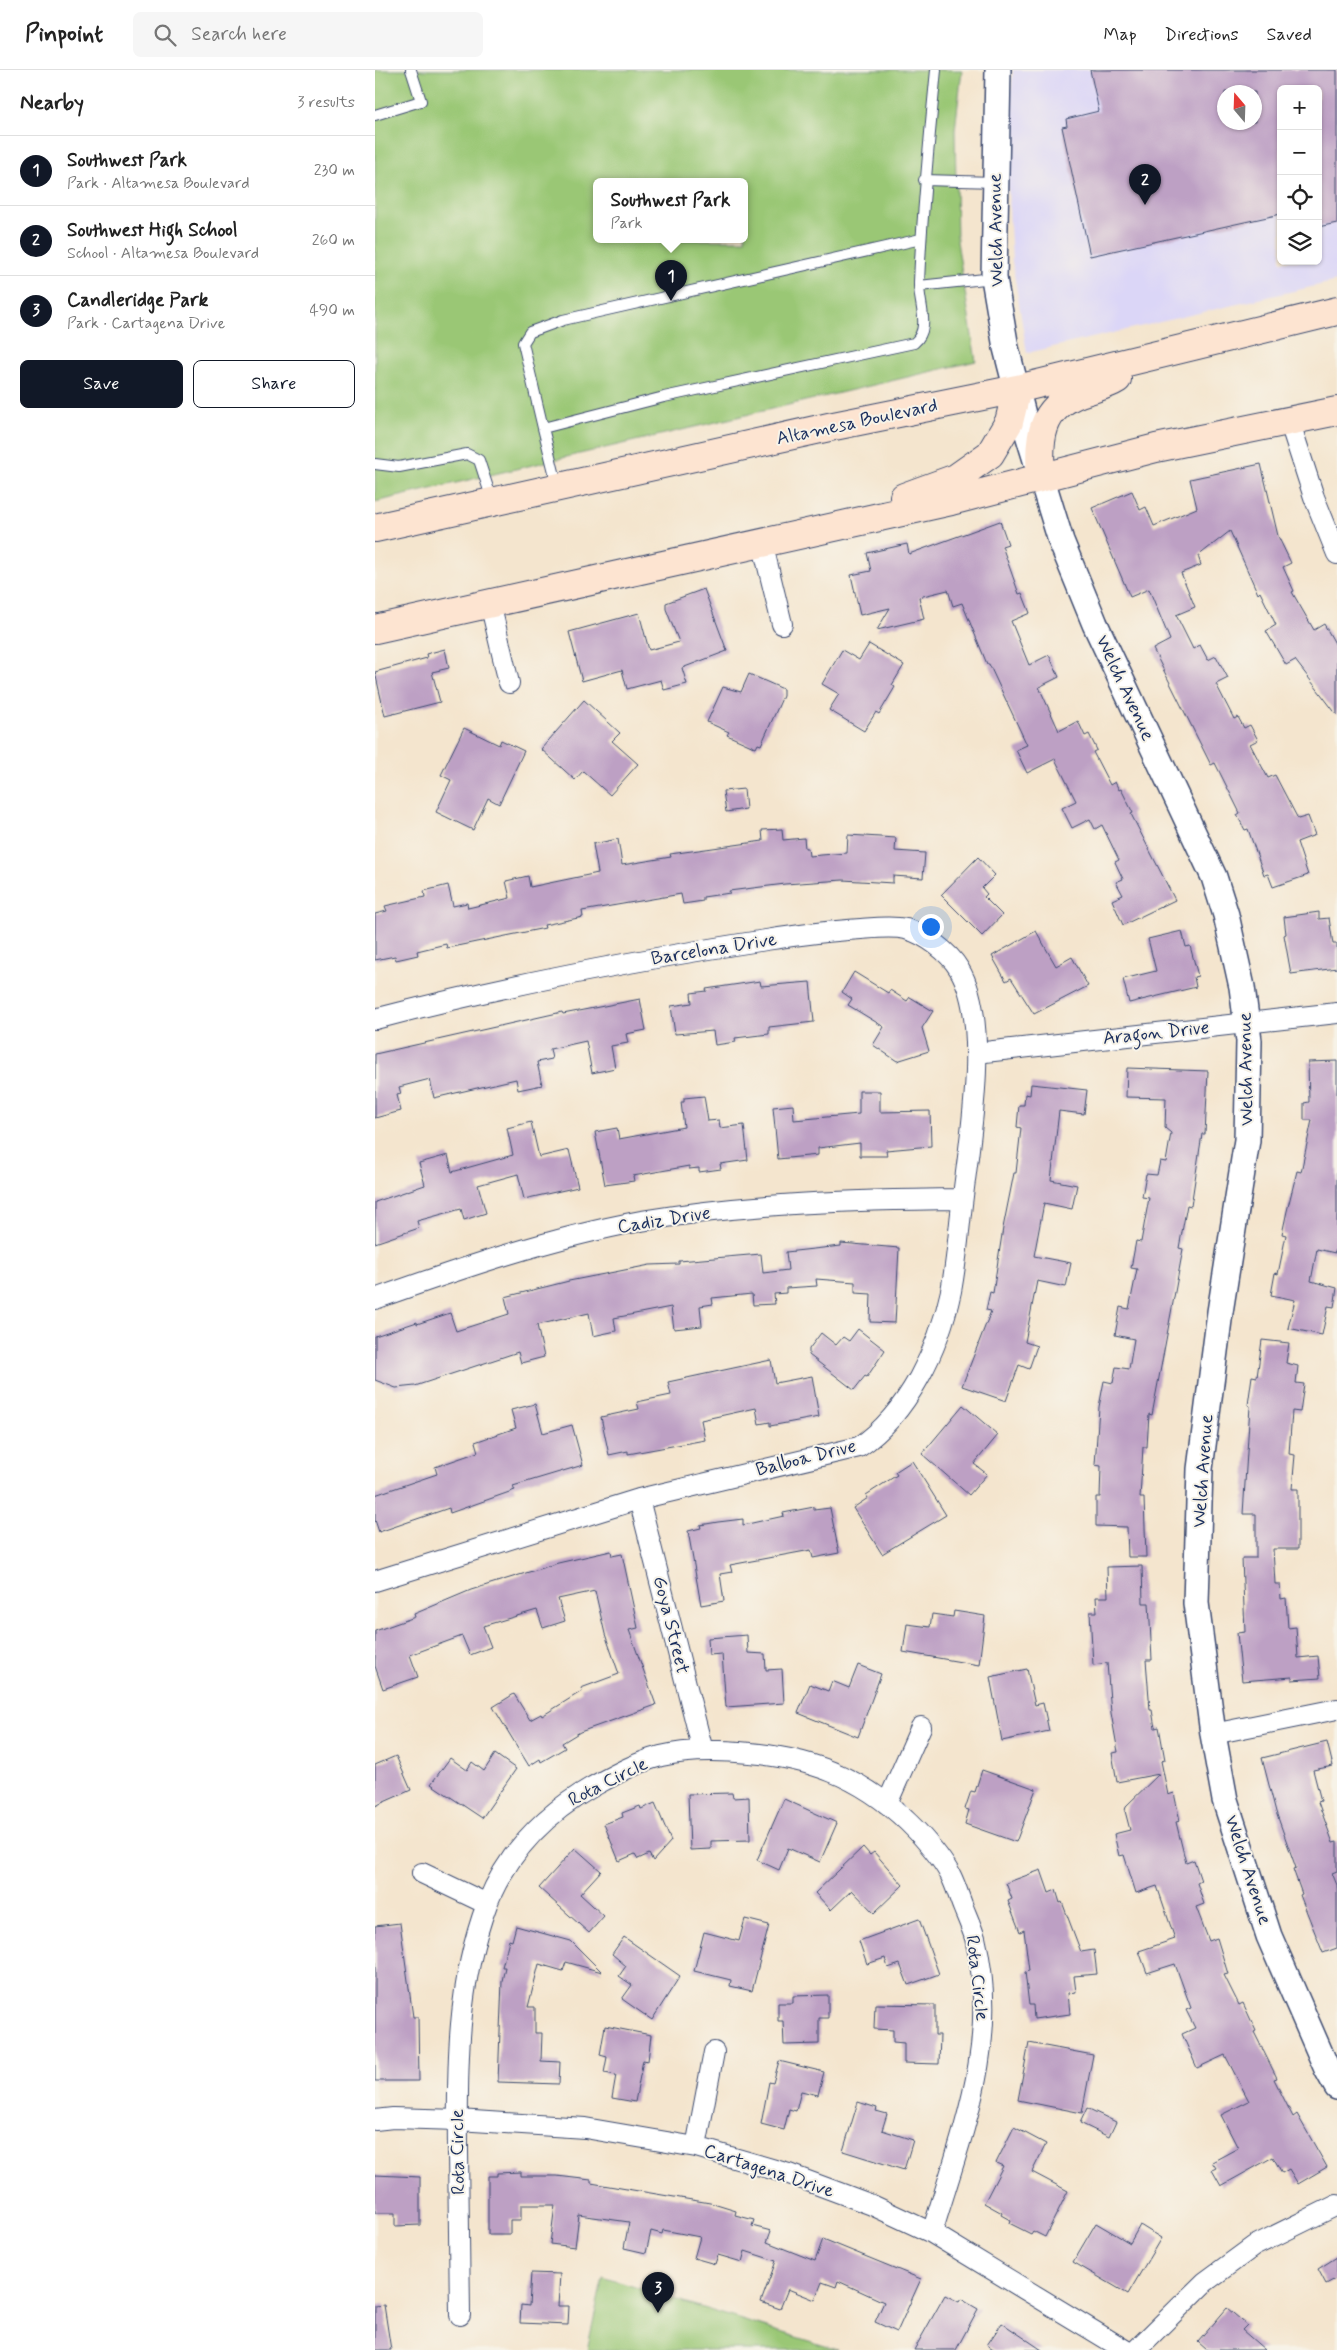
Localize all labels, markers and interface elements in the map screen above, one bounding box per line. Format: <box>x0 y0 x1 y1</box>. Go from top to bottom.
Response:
search box <box>133 12 483 57</box>
text: Pinpoint <box>25 19 103 50</box>
icon: search <box>151 21 179 49</box>
text: Search here <box>191 22 287 47</box>
text: Map <box>1104 23 1137 47</box>
text: Directions <box>1165 23 1239 47</box>
text: Saved <box>1267 23 1312 47</box>
north arrow <box>1217 85 1262 130</box>
map controls <box>1277 85 1322 265</box>
button: + <box>1277 85 1322 130</box>
text: Nearby <box>20 89 84 117</box>
text: 3 results <box>297 92 355 113</box>
button: − <box>1277 130 1322 175</box>
text: Southwest Park <box>67 148 187 173</box>
text: 1 <box>32 160 40 181</box>
text: 230 m <box>314 160 355 181</box>
pin: 2 <box>1129 164 1161 205</box>
text: Park · Altamesa Boulevard <box>67 173 250 194</box>
street label: Welch Avenue <box>983 173 1009 287</box>
button: locate <box>1277 175 1322 220</box>
popup <box>593 178 748 243</box>
text: Southwest Park <box>611 188 730 213</box>
text: Park <box>611 213 642 234</box>
text: Southwest High School <box>67 218 238 243</box>
button: layers <box>1277 220 1322 265</box>
text: 2 <box>32 230 40 251</box>
text: 260 m <box>312 230 355 251</box>
text: School · Altamesa Boulevard <box>67 243 259 264</box>
pin: 1 <box>655 260 687 301</box>
text: Candleridge Park <box>67 288 208 313</box>
text: 3 <box>32 300 40 321</box>
text: 490 m <box>309 300 355 321</box>
text: Park · Cartagena Drive <box>67 313 225 334</box>
button: Save <box>20 360 183 408</box>
button: Share <box>193 360 355 408</box>
street label: Altamesa Boulevard <box>774 393 940 451</box>
street label: Welch Avenue <box>1090 631 1160 745</box>
your location <box>918 914 944 940</box>
street label: Barcelona Drive <box>649 927 779 971</box>
street label: Welch Avenue <box>1233 1012 1259 1126</box>
street label: Aragon Drive <box>1102 1015 1211 1054</box>
street label: Cadiz Drive <box>616 1200 712 1240</box>
street label: Welch Avenue <box>1187 1413 1219 1529</box>
street label: Balboa Drive <box>753 1433 859 1483</box>
street label: Goya Street <box>647 1573 695 1677</box>
street label: Rota Circle <box>564 1751 652 1813</box>
street label: Welch Avenue <box>1219 1812 1277 1928</box>
street label: Rota Circle <box>959 1934 995 2022</box>
street label: Rota Circle <box>445 2109 471 2195</box>
street label: Cartagena Drive <box>700 2138 837 2205</box>
pin: 3 <box>642 2272 674 2313</box>

